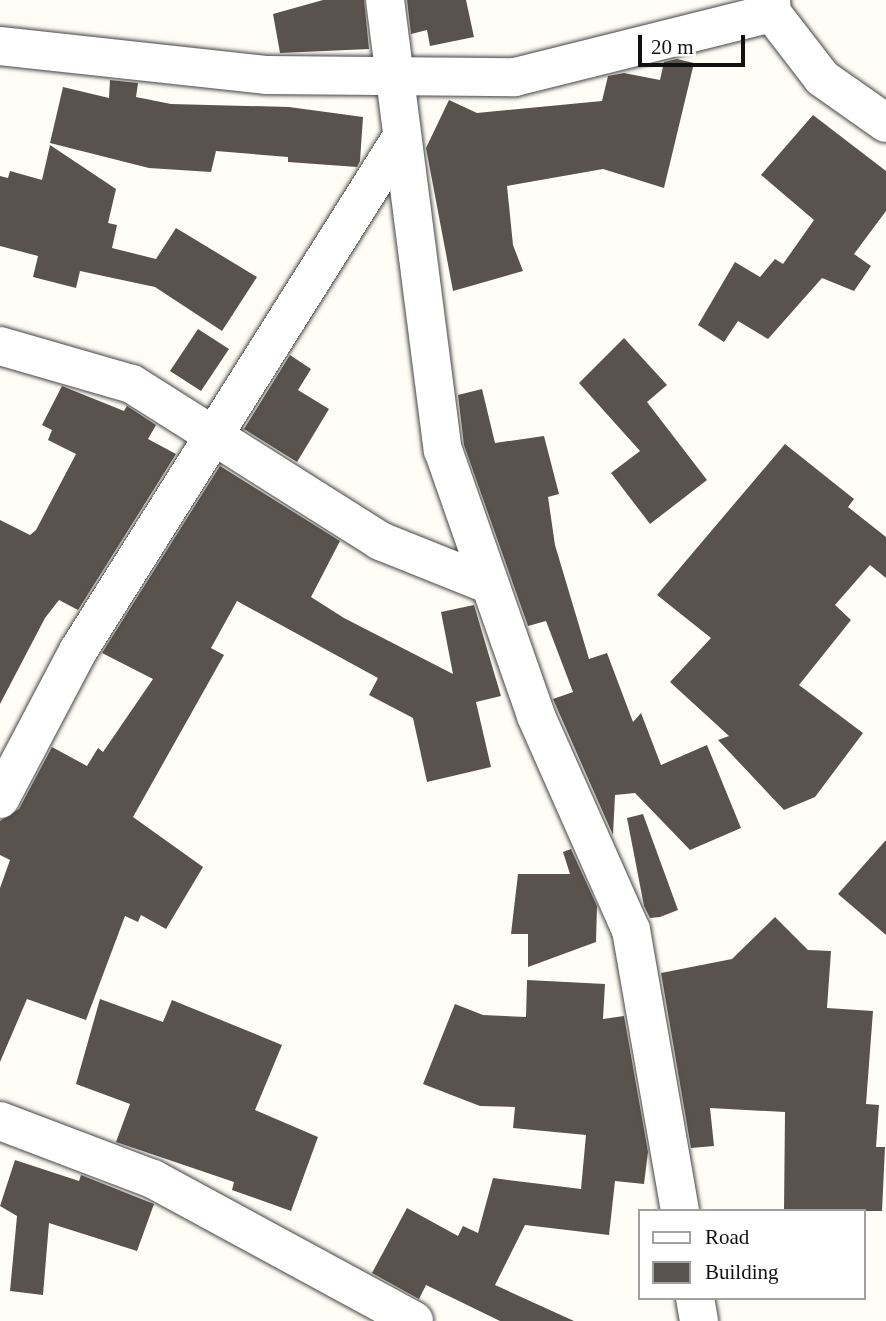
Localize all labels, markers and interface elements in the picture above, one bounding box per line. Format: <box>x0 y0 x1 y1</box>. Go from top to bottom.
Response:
scale bar <box>641 21 748 65</box>
text: 20 m <box>651 35 694 59</box>
legend <box>638 1209 865 1300</box>
text: Road <box>705 1225 749 1249</box>
text: Building <box>705 1260 779 1284</box>

